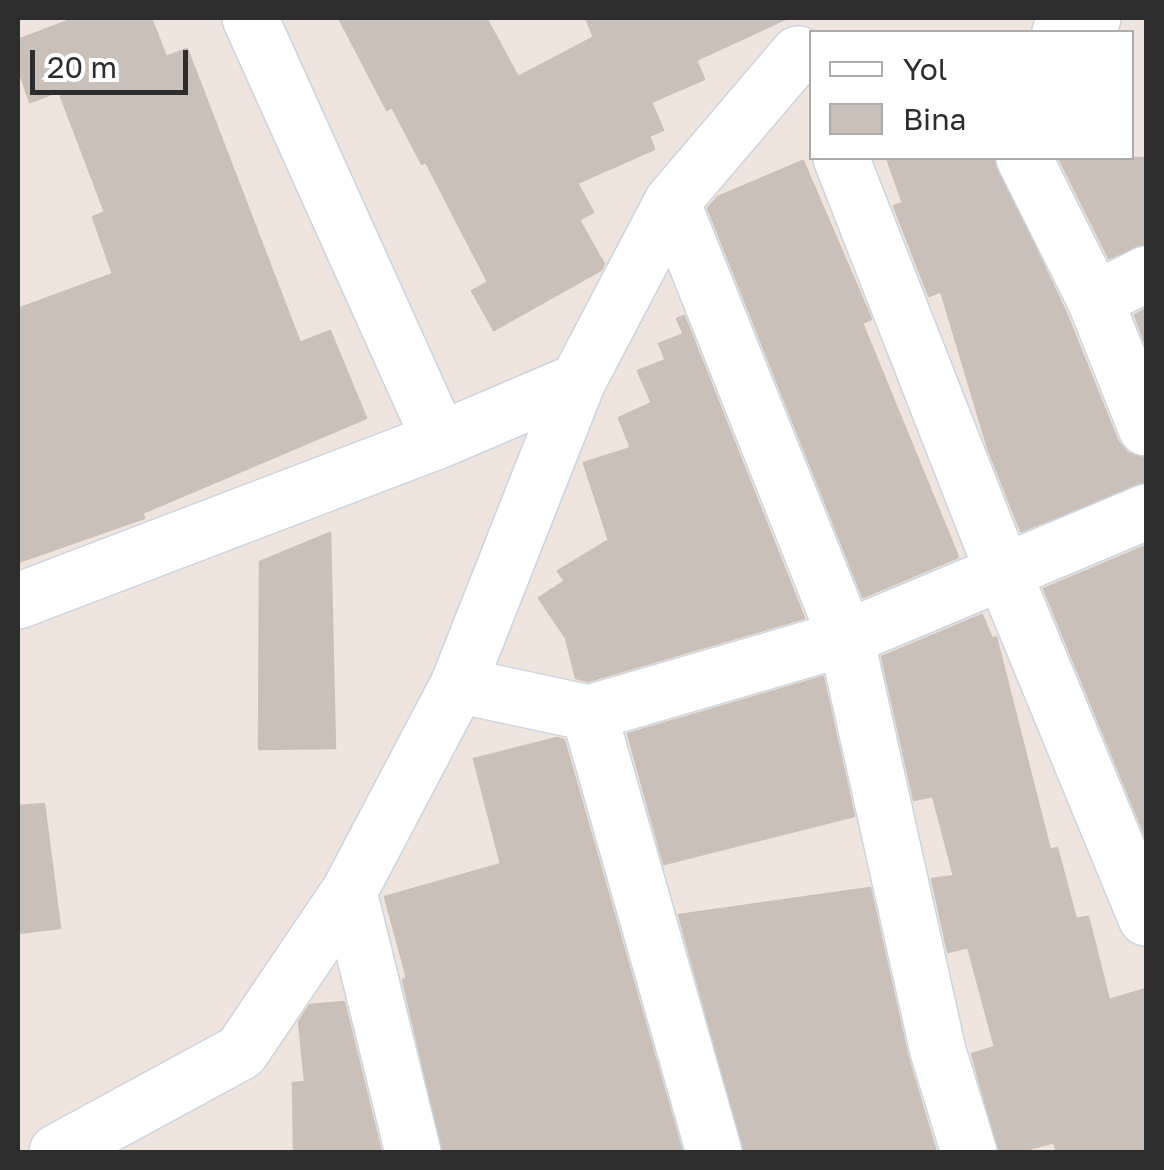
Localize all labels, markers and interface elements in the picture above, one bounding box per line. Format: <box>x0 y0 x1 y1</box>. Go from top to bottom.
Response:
scale bar <box>35 30 192 92</box>
legend <box>809 30 1134 160</box>
text: 20 m <box>47 49 117 85</box>
text: Yol <box>903 51 947 87</box>
text: Bina <box>903 101 967 137</box>

